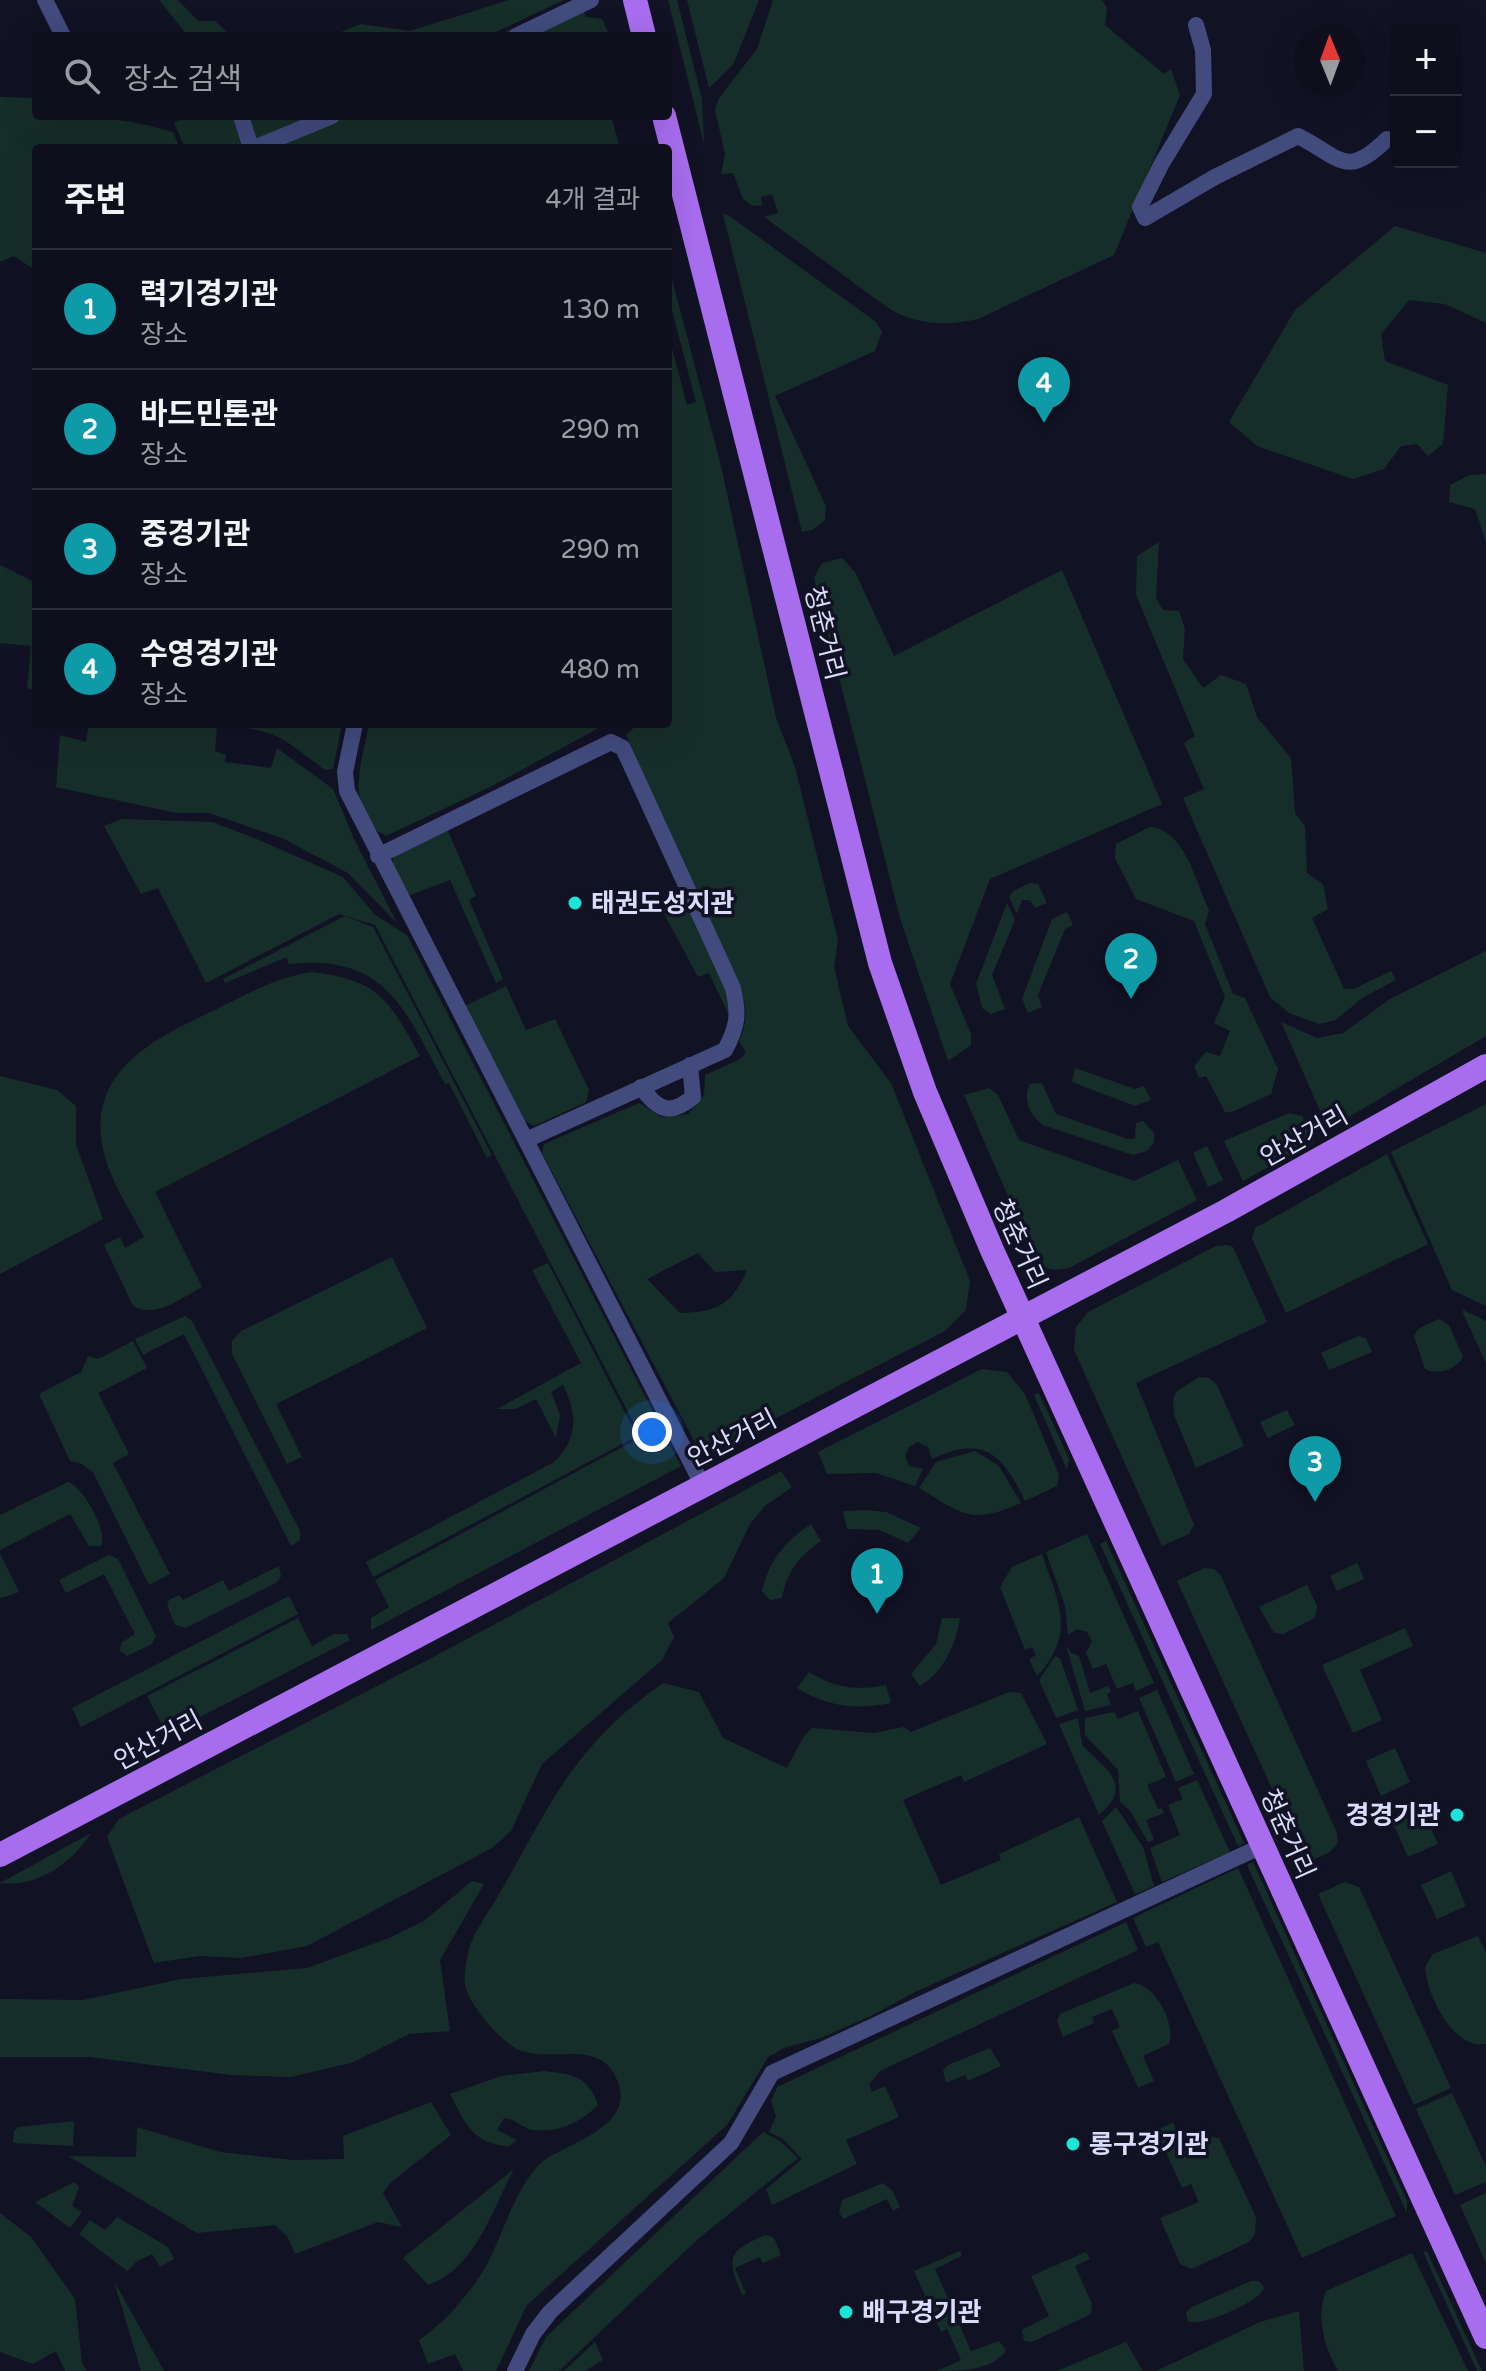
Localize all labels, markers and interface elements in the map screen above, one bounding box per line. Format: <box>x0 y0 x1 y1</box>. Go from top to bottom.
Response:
north arrow <box>1294 24 1366 96</box>
map controls <box>1390 24 1462 168</box>
button: + <box>1390 24 1462 96</box>
search box <box>32 32 672 120</box>
icon: search <box>60 54 104 98</box>
text: 장소 검색 <box>124 61 242 98</box>
button: − <box>1390 96 1462 168</box>
text: 주변 <box>64 180 127 221</box>
text: 4개 결과 <box>545 184 640 215</box>
text: 력기경기관 <box>140 276 278 313</box>
text: 1 <box>82 294 98 325</box>
text: 130 m <box>560 294 640 325</box>
text: 장소 <box>140 319 188 350</box>
pin: 4 <box>1018 357 1070 423</box>
text: 바드민톤관 <box>140 396 278 433</box>
text: 2 <box>82 414 98 445</box>
text: 290 m <box>560 414 640 445</box>
text: 장소 <box>140 439 188 470</box>
text: 중경기관 <box>140 516 250 553</box>
text: 3 <box>82 534 98 565</box>
text: 290 m <box>560 534 640 565</box>
text: 장소 <box>140 559 188 590</box>
street label: 청춘거리 <box>798 583 851 683</box>
text: 수영경기관 <box>140 636 278 673</box>
text: 4 <box>82 654 98 685</box>
text: 480 m <box>560 654 640 685</box>
text: 장소 <box>140 679 188 710</box>
place label: 태권도성지관 <box>591 888 735 919</box>
marker: 태권도성지관 <box>566 894 584 912</box>
pin: 2 <box>1105 933 1157 999</box>
street label: 안산거리 <box>1255 1100 1354 1173</box>
street label: 청춘거리 <box>986 1194 1053 1294</box>
street label: 안산거리 <box>683 1403 782 1474</box>
your location <box>632 1412 672 1452</box>
pin: 3 <box>1289 1436 1341 1502</box>
pin: 1 <box>851 1548 903 1614</box>
street label: 안산거리 <box>109 1704 208 1777</box>
street label: 청춘거리 <box>1254 1784 1321 1884</box>
place label: 경경기관 <box>1345 1800 1441 1831</box>
marker: 경경기관 <box>1448 1806 1466 1824</box>
place label: 롱구경기관 <box>1089 2129 1209 2160</box>
marker: 롱구경기관 <box>1064 2135 1082 2153</box>
place label: 배구경기관 <box>862 2297 982 2328</box>
marker: 배구경기관 <box>837 2303 855 2321</box>

